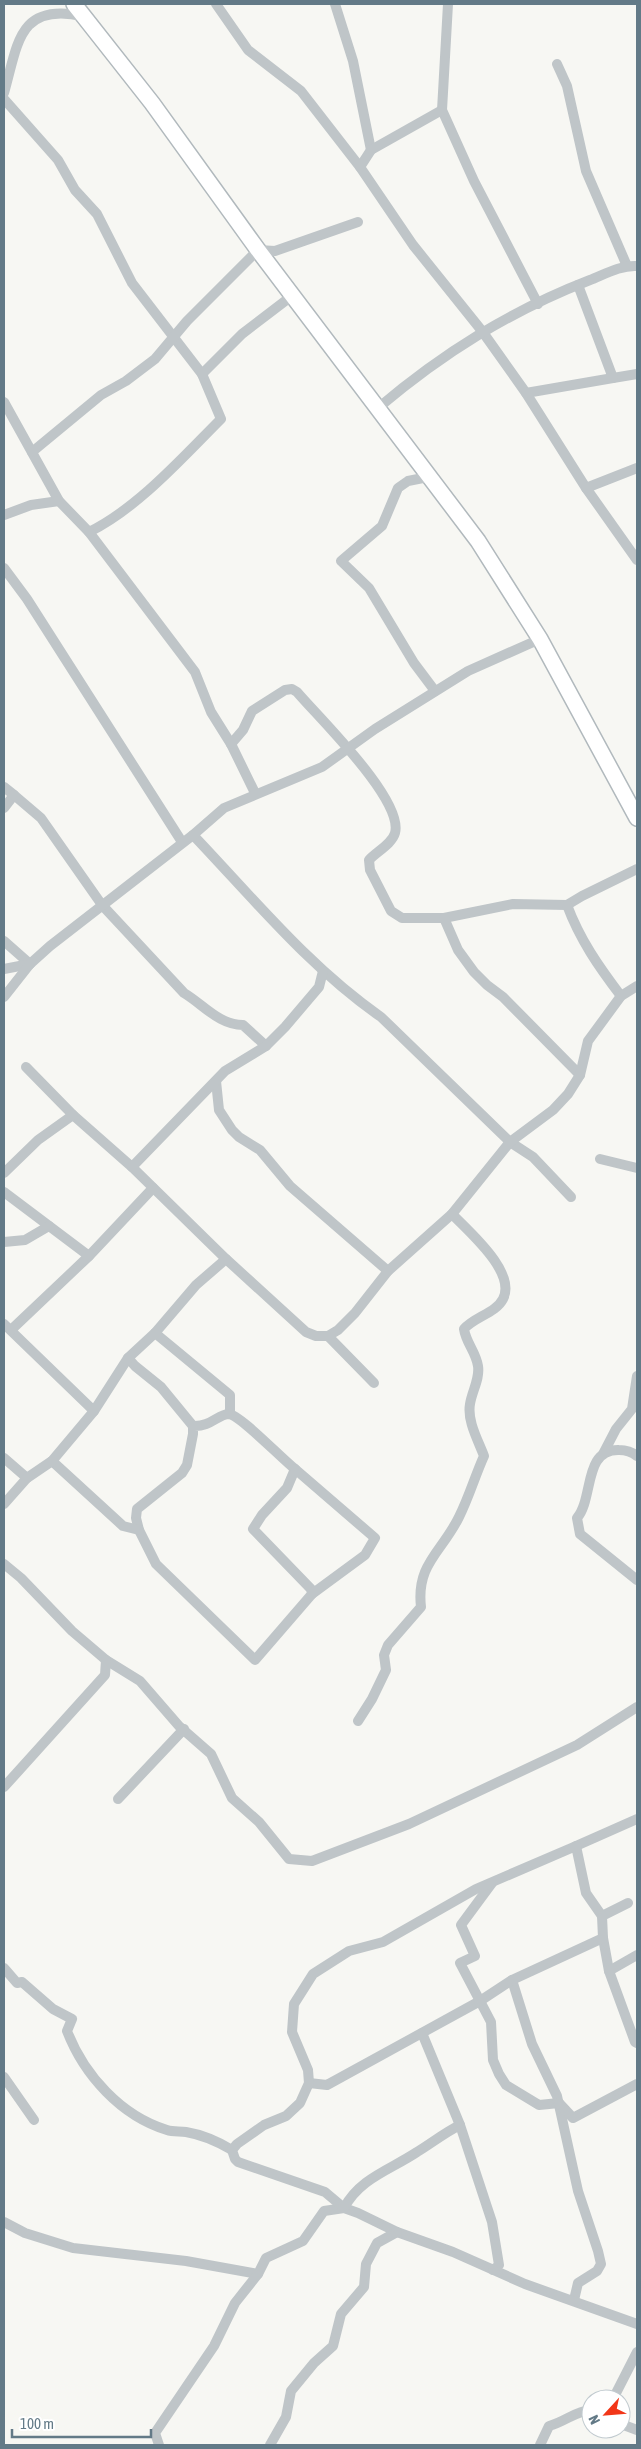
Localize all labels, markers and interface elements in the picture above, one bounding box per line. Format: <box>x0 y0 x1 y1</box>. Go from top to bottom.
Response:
north arrow <box>581 2389 631 2439</box>
scale bar <box>12 2406 151 2438</box>
text: N <box>585 2412 603 2427</box>
text: 100 m <box>20 2415 54 2432</box>

